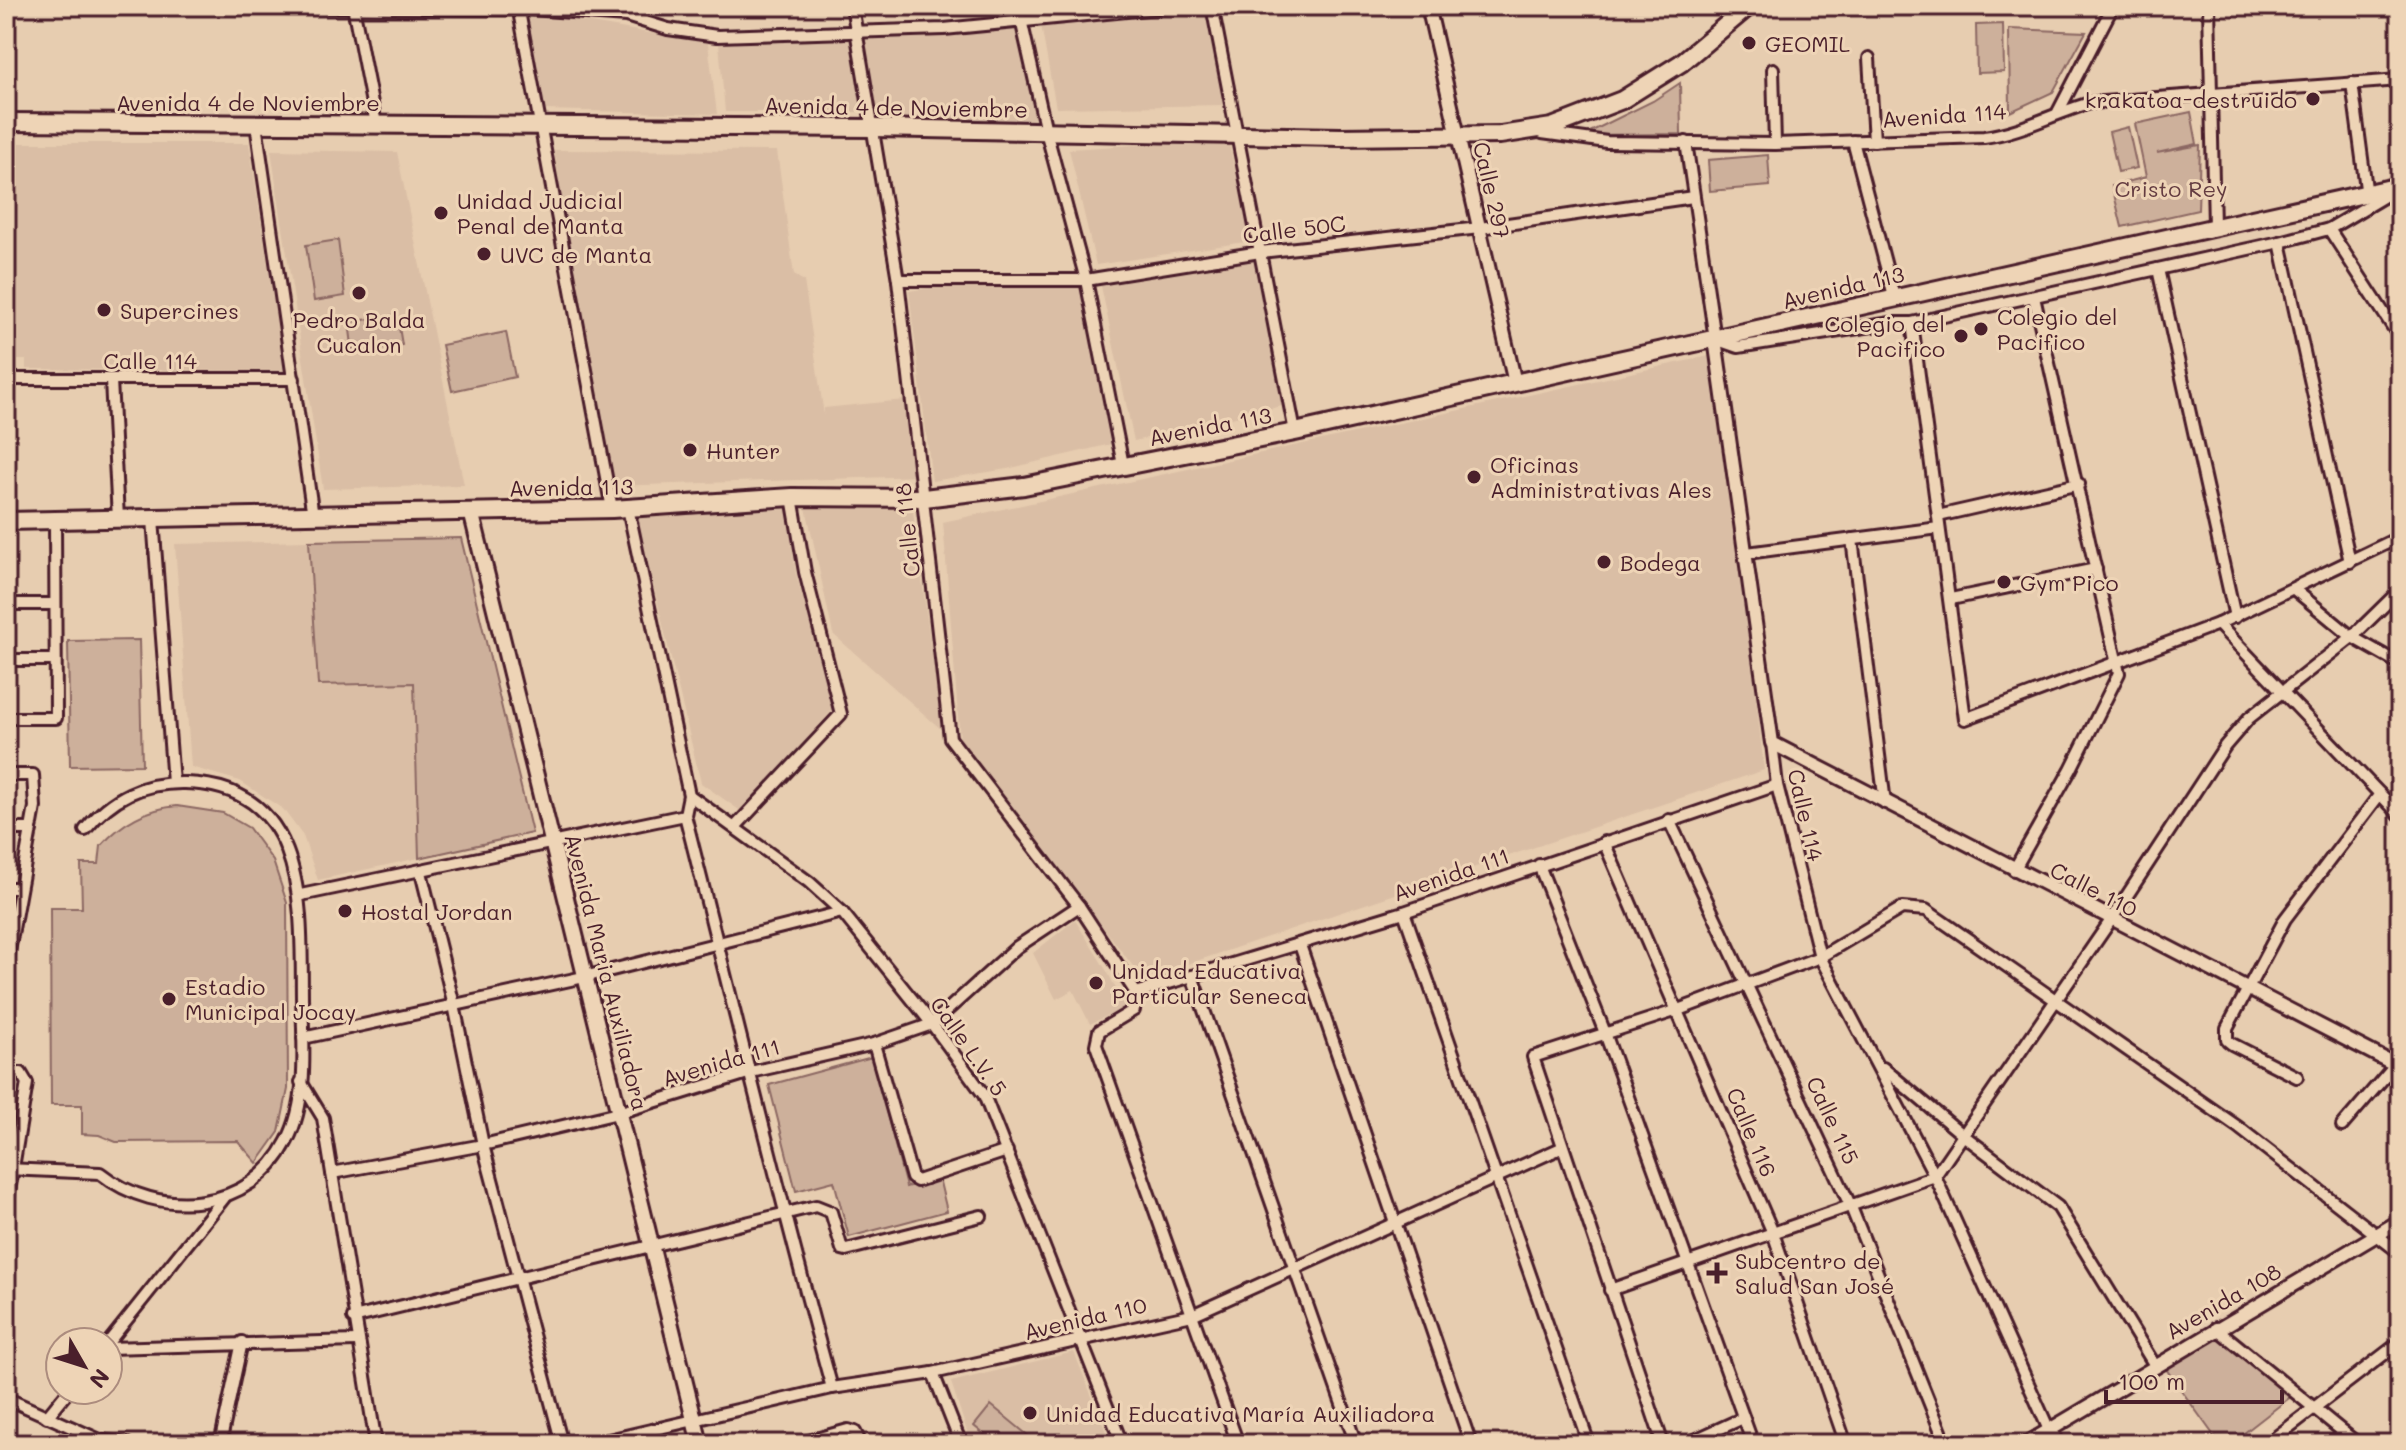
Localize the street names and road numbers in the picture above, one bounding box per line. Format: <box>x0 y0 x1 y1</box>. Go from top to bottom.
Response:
street label: Avenida 4 de Noviembre <box>116 88 380 117</box>
street label: Avenida 4 de Noviembre <box>764 90 1028 124</box>
street label: Avenida 114 <box>1881 96 2007 134</box>
street label: Calle 297 <box>1467 139 1517 241</box>
street label: Calle 50C <box>1241 208 1347 250</box>
street label: Avenida 113 <box>1779 259 1907 315</box>
street label: Calle 114 <box>103 346 197 375</box>
street label: Avenida 113 <box>1146 400 1274 452</box>
street label: Avenida 113 <box>509 471 634 503</box>
street label: Calle 118 <box>888 482 926 578</box>
street label: Calle 114 <box>1781 766 1831 864</box>
street label: Avenida Maria Auxiliadora <box>559 830 655 1114</box>
street label: Avenida 111 <box>1389 841 1513 907</box>
street label: Calle 110 <box>2045 855 2143 923</box>
street label: Calle L.V. 5 <box>924 990 1014 1102</box>
street label: Avenida 111 <box>659 1031 783 1093</box>
street label: Calle 115 <box>1800 1071 1866 1169</box>
street label: Calle 116 <box>1720 1083 1784 1181</box>
street label: Avenida 108 <box>2160 1256 2286 1346</box>
street label: Avenida 110 <box>1021 1290 1149 1346</box>

